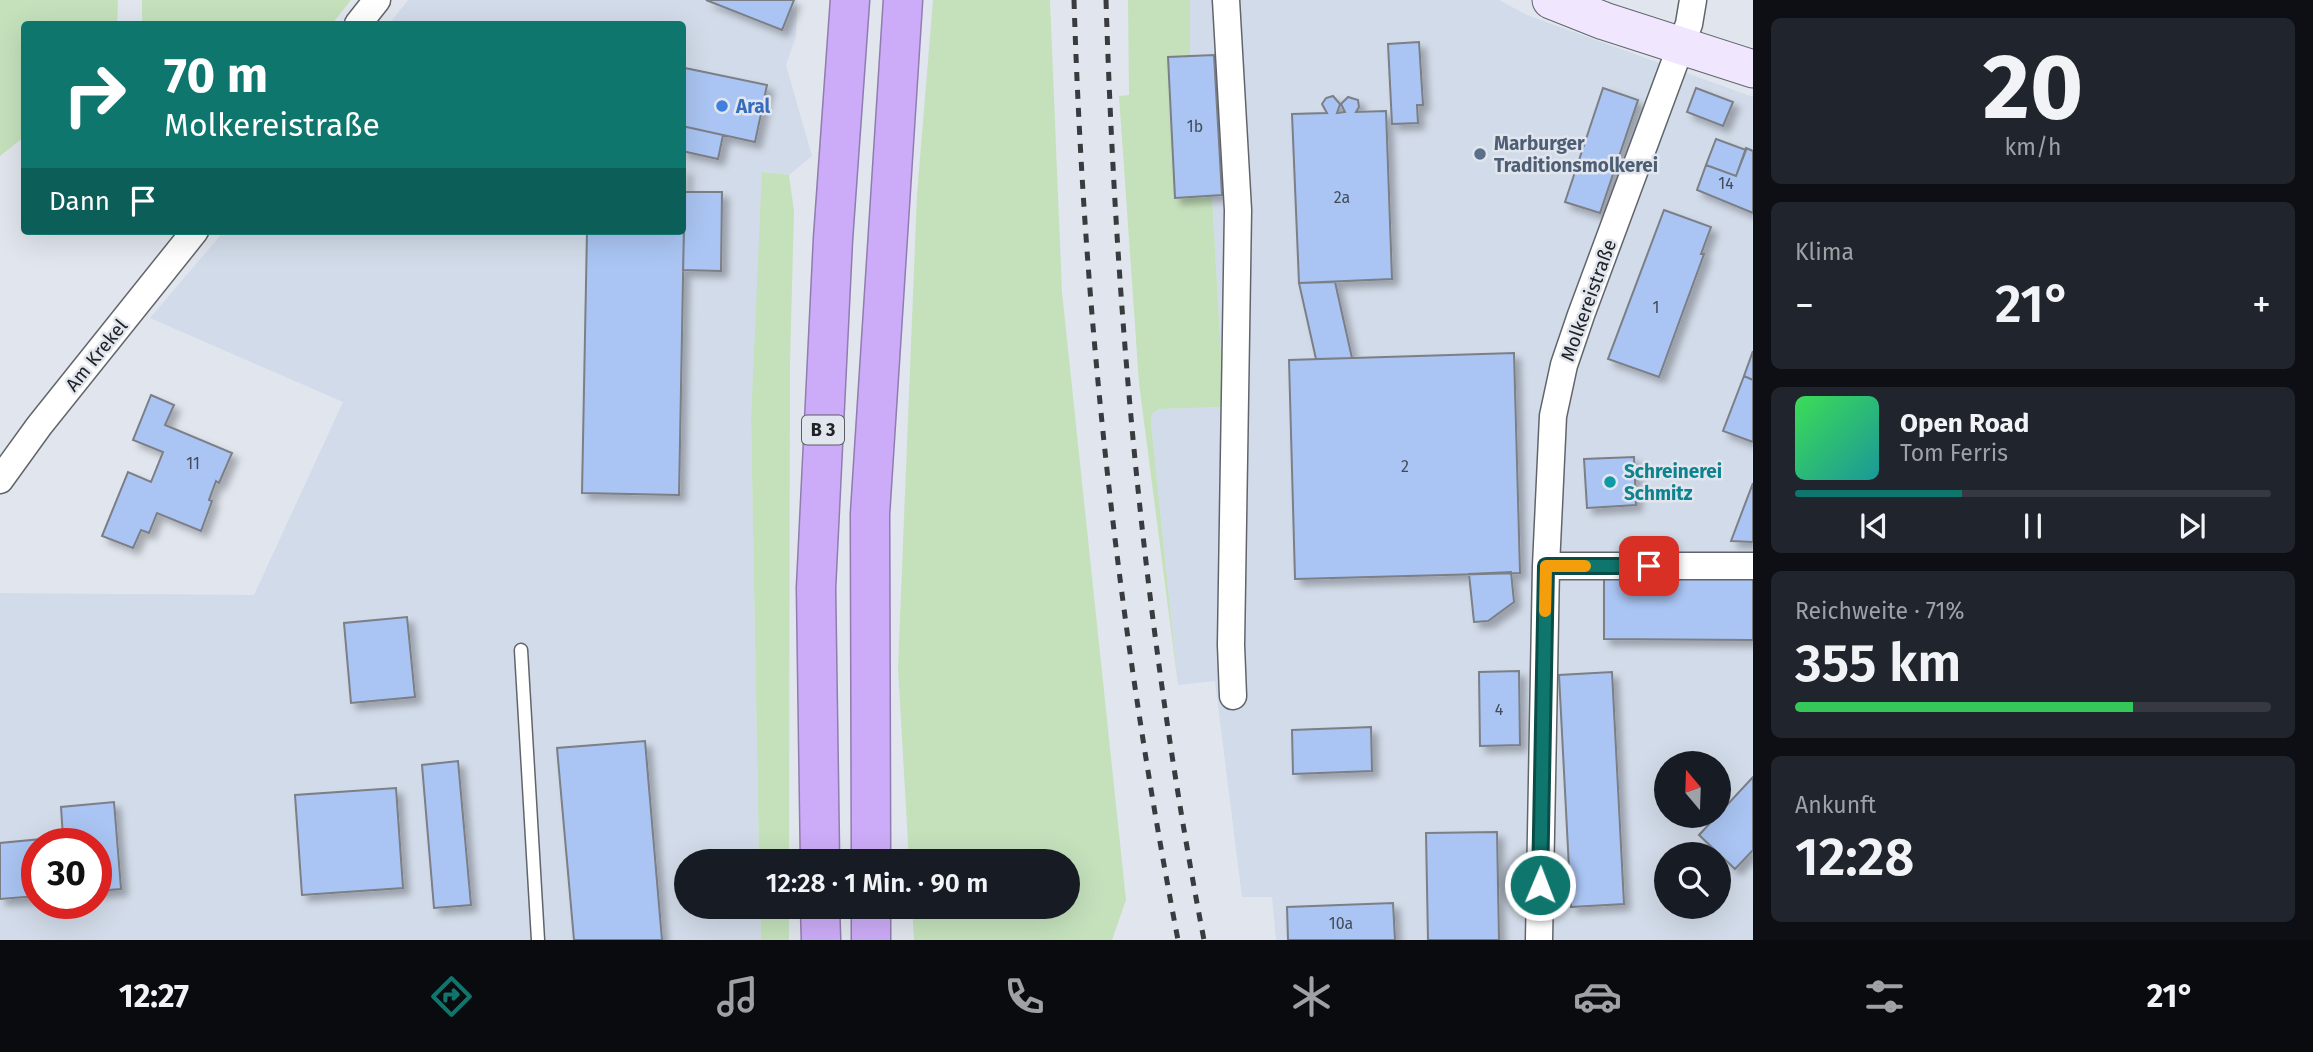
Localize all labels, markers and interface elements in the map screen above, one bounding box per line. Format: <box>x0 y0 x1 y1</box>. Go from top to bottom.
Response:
text: 20 <box>1983 33 2083 142</box>
text: 70 m <box>164 46 268 105</box>
icon: right <box>49 49 140 140</box>
place label: Aral <box>735 95 770 118</box>
marker: Aral <box>714 98 730 114</box>
text: Molkereistraße <box>164 106 380 144</box>
house number: 1b <box>1187 117 1203 136</box>
place label: Marburger Traditionsmolkerei <box>1494 132 1658 177</box>
text: km/h <box>2005 133 2061 161</box>
marker: Marburger Traditionsmolkerei <box>1472 146 1488 162</box>
house number: 14 <box>1718 174 1734 193</box>
icon: arrive <box>124 182 162 220</box>
text: Dann <box>49 186 110 217</box>
house number: 2a <box>1334 188 1350 207</box>
street label: Molkereistraße <box>1556 236 1621 364</box>
text: Klima <box>1795 238 1854 266</box>
text: 21° <box>1995 273 2071 336</box>
text: − <box>1795 282 1814 328</box>
text: + <box>2252 282 2271 328</box>
house number: 1 <box>1653 298 1659 317</box>
street label: Am Krekel <box>60 314 133 396</box>
text: Open Road <box>1900 408 2029 439</box>
road number: B 3 <box>802 416 844 444</box>
text: Tom Ferris <box>1900 439 2008 467</box>
house number: 11 <box>186 454 200 473</box>
house number: 2 <box>1401 457 1409 476</box>
place label: Schreinerei Schmitz <box>1624 460 1722 505</box>
marker: Schreinerei Schmitz <box>1602 474 1618 490</box>
icon: previous <box>1855 507 1893 545</box>
icon: pause <box>2014 507 2052 545</box>
icon: next <box>2173 507 2211 545</box>
pin <box>1619 536 1679 596</box>
icon: arrive <box>1630 547 1668 585</box>
text: Reichweite · 71% <box>1795 597 1965 625</box>
text: 355 km <box>1795 632 1961 695</box>
house number: 4 <box>1495 700 1504 719</box>
north arrow <box>1654 751 1731 828</box>
map controls <box>1654 751 1731 919</box>
text: Ankunft <box>1795 791 1876 819</box>
text: 12:28 <box>1795 826 1914 889</box>
speed limit sign: 30 <box>21 828 112 919</box>
button: search <box>1654 842 1731 919</box>
position arrow <box>1503 848 1577 922</box>
text: 12:28 · 1 Min. · 90 m <box>766 868 988 899</box>
house number: 10a <box>1329 914 1353 933</box>
icon: directions <box>427 972 476 1021</box>
icon: music <box>713 972 762 1021</box>
icon: phone <box>1000 972 1049 1021</box>
icon: climate <box>1287 972 1336 1021</box>
icon: car <box>1573 972 1622 1021</box>
icon: filters <box>1860 972 1909 1021</box>
text: 12:27 <box>119 977 189 1015</box>
text: 21° <box>2147 977 2194 1015</box>

